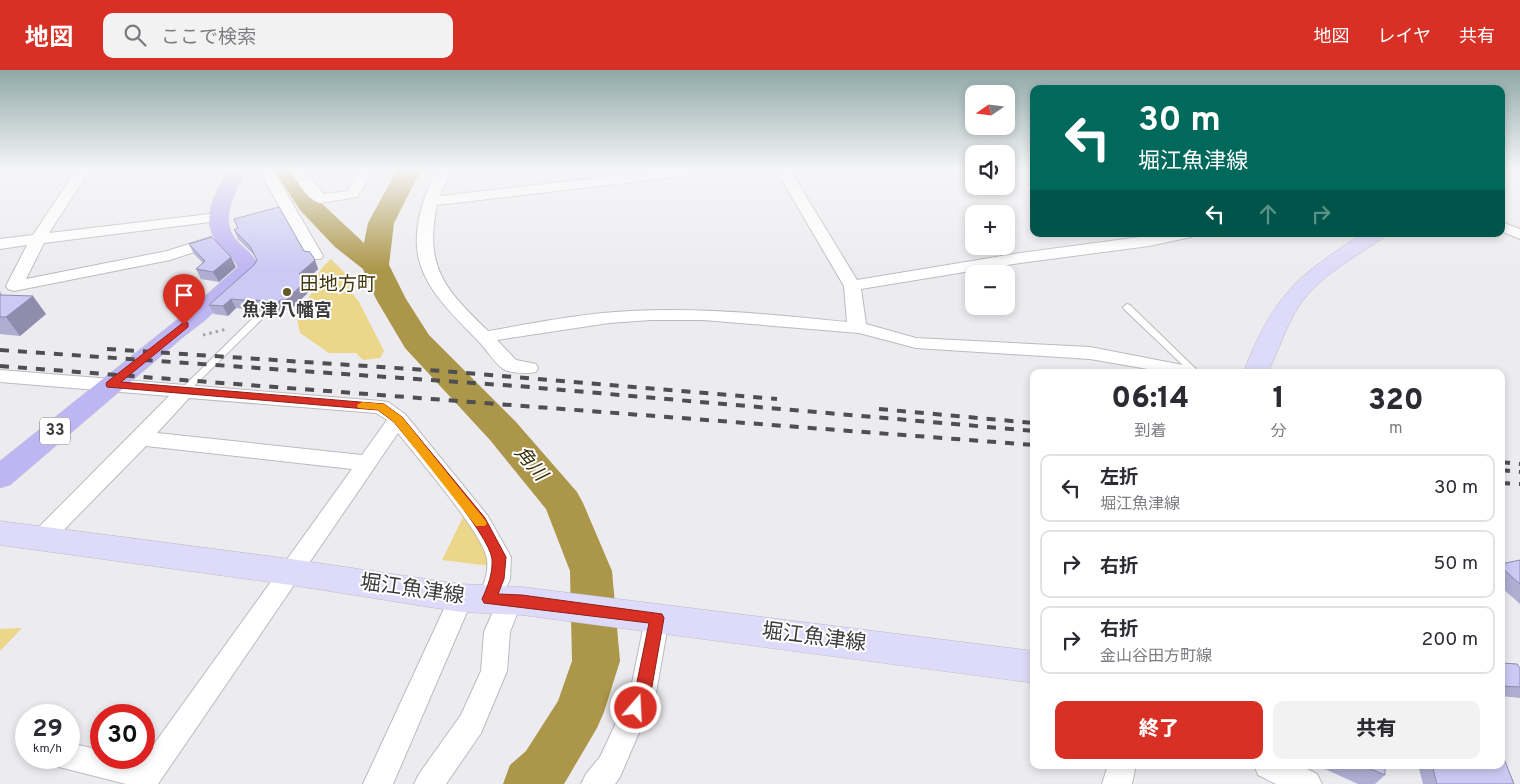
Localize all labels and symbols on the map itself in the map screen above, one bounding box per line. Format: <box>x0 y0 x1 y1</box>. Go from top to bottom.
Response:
north arrow <box>965 85 1015 135</box>
district label: 田地方町 <box>300 273 376 297</box>
pin <box>163 274 205 325</box>
marker: 魚津八幡宮 <box>281 286 293 298</box>
place label: 魚津八幡宮 <box>242 299 332 323</box>
road number: 33 <box>40 418 70 444</box>
water label: 角川 <box>509 442 553 488</box>
street label: 堀江魚津線 <box>358 569 466 611</box>
street label: 堀江魚津線 <box>760 618 868 658</box>
position arrow <box>609 681 661 733</box>
speed limit sign: 30 <box>90 704 155 769</box>

